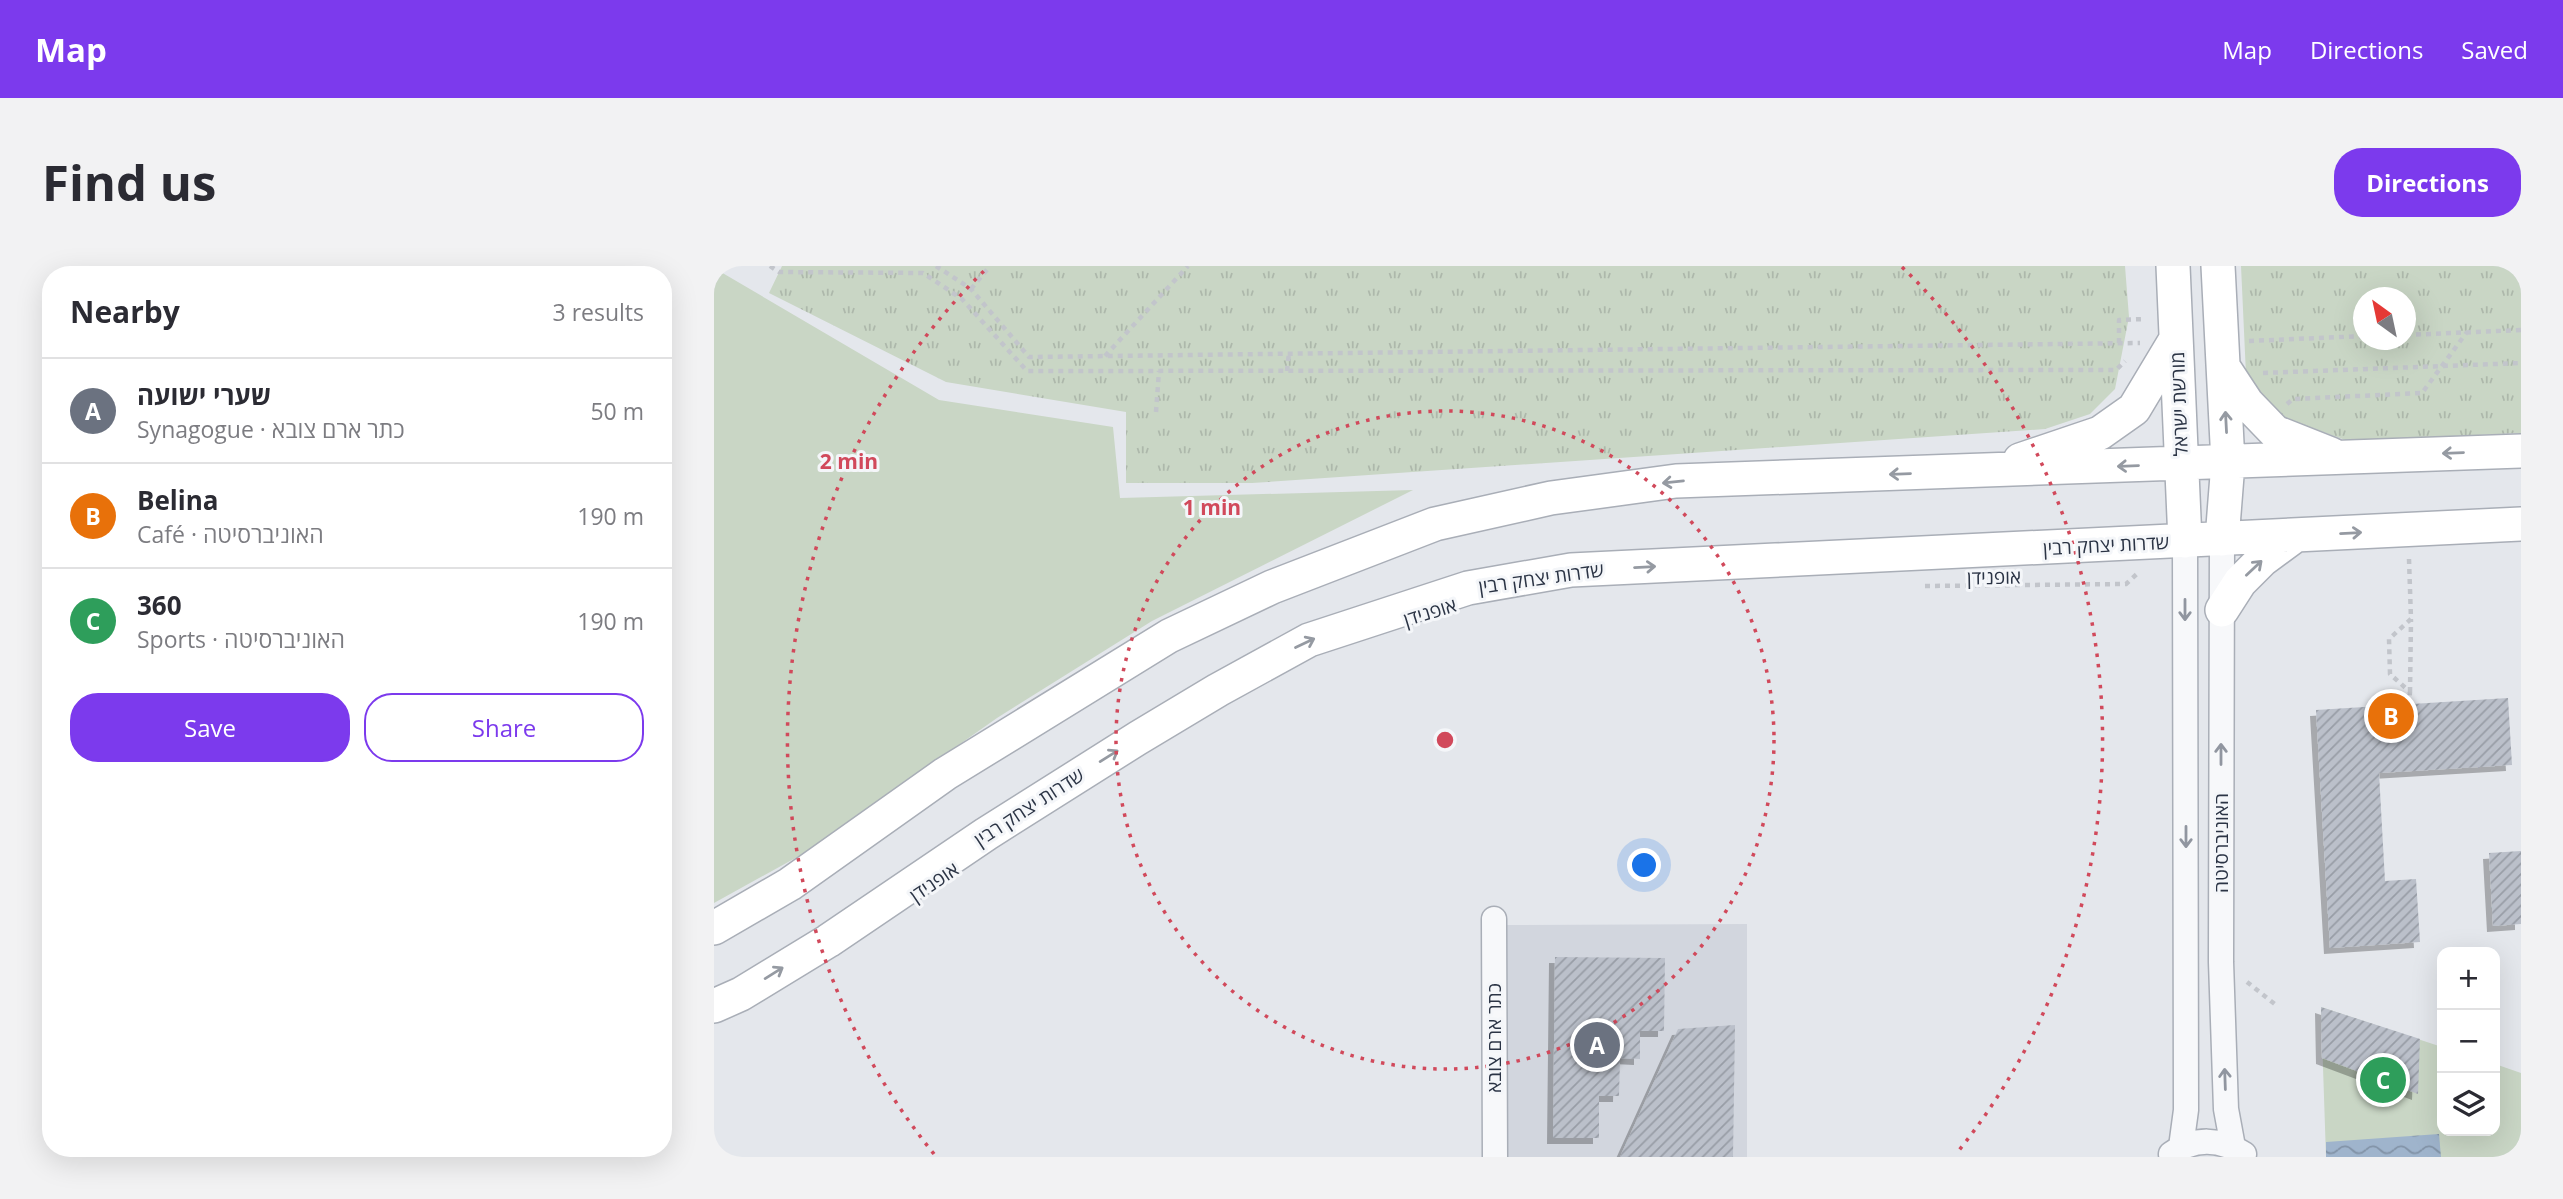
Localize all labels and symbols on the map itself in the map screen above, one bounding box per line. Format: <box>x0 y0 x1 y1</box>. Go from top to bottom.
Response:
north arrow <box>2353 287 2416 350</box>
street label: מורשת ישראל <box>2164 351 2194 457</box>
one-way arrow <box>2219 411 2232 434</box>
text: 2 min <box>820 447 878 475</box>
one-way arrow <box>2442 447 2465 460</box>
one-way arrow <box>2116 460 2139 473</box>
one-way arrow <box>1889 468 1912 481</box>
one-way arrow <box>1662 476 1685 489</box>
text: 1 min <box>1183 493 1241 521</box>
one-way arrow <box>2339 526 2362 539</box>
street label: שדרות יצחק רבין <box>2042 529 2170 561</box>
street label: שדרות יצחק רבין <box>1477 556 1605 600</box>
one-way arrow <box>1633 560 1656 573</box>
one-way arrow <box>2245 560 2263 576</box>
street label: אופנידן <box>1967 564 2021 590</box>
street label: אופנידן <box>1400 592 1460 632</box>
one-way arrow <box>2178 598 2192 621</box>
one-way arrow <box>1294 635 1315 649</box>
pin: B <box>2368 690 2414 742</box>
centre of rings <box>1433 728 1457 752</box>
one-way arrow <box>2215 743 2228 766</box>
one-way arrow <box>1098 749 1118 763</box>
street label: שדרות יצחק רבין <box>969 762 1089 852</box>
street label: האוניברסיטה <box>2208 793 2234 893</box>
one-way arrow <box>2179 825 2193 848</box>
your location <box>1627 848 1661 882</box>
street label: אופנידן <box>904 856 964 908</box>
one-way arrow <box>763 966 783 980</box>
street label: כתר ארם צובא <box>1481 983 1507 1093</box>
pin: A <box>1574 1019 1620 1071</box>
pin: C <box>2360 1054 2406 1106</box>
one-way arrow <box>2219 1068 2232 1091</box>

